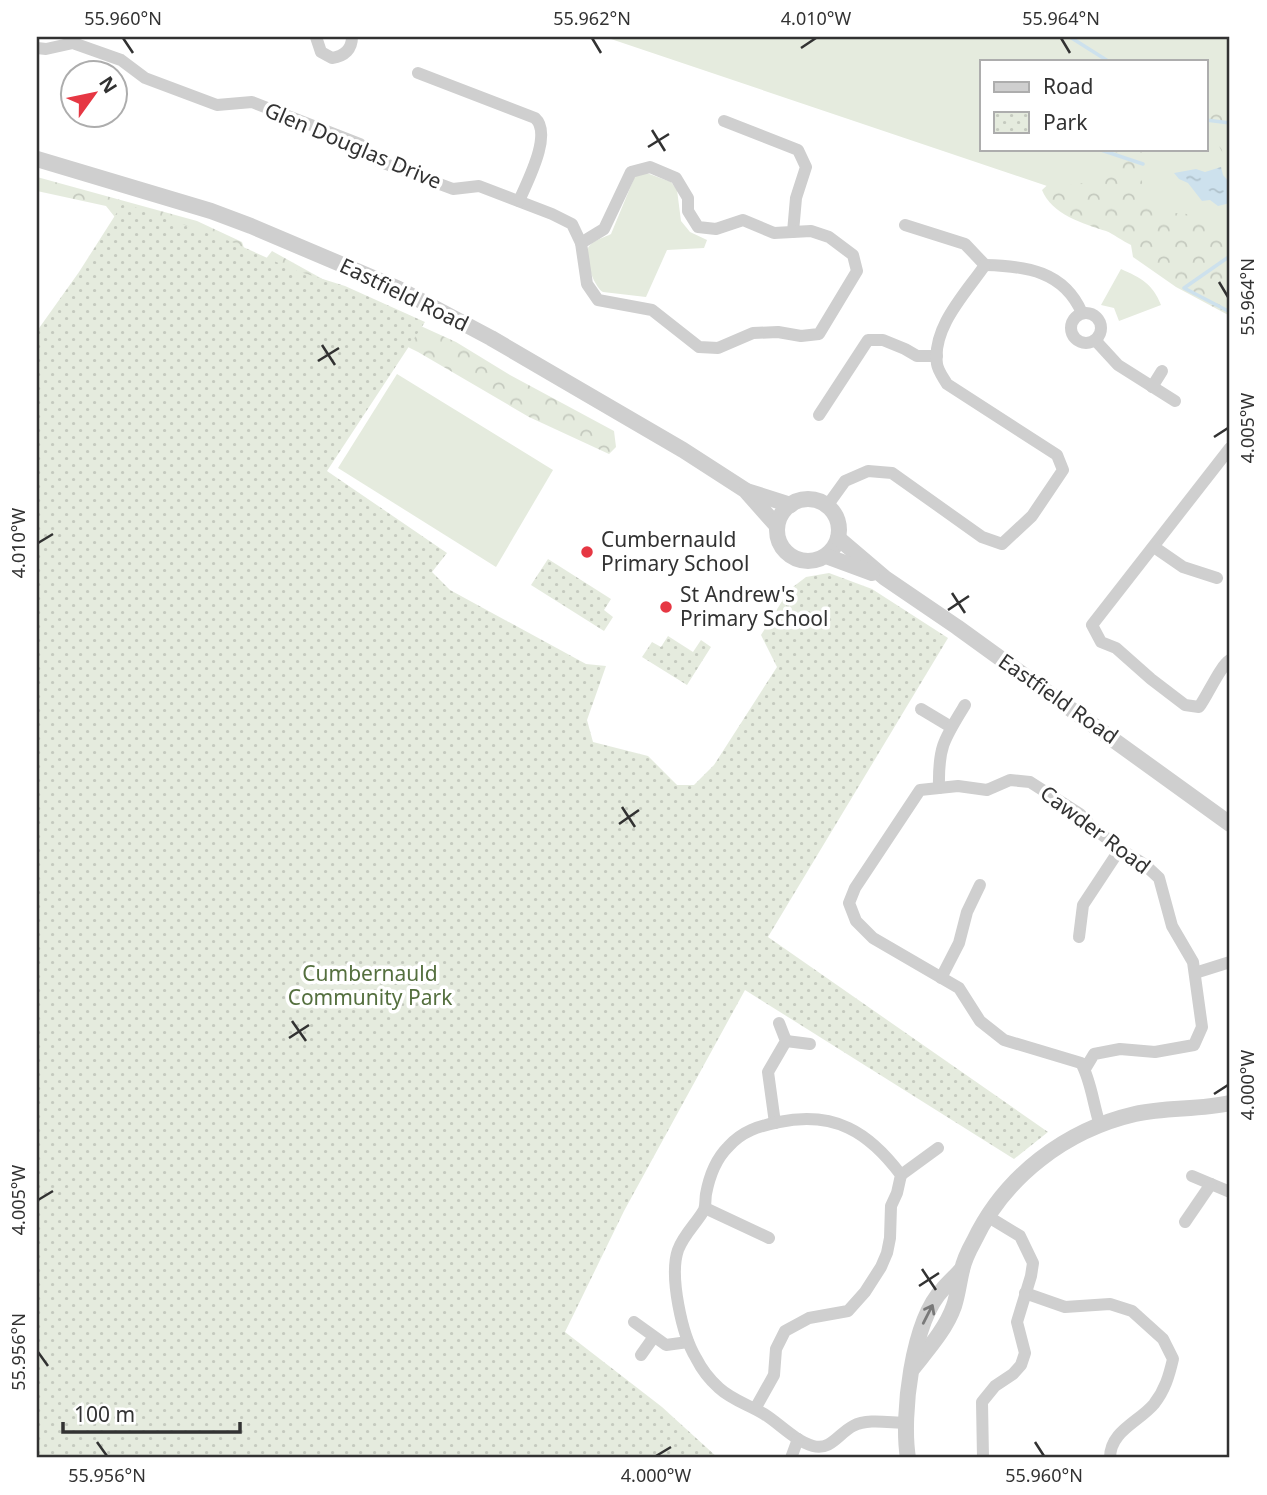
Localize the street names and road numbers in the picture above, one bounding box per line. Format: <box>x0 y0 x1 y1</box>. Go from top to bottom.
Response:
street label: Glen Douglas Drive <box>261 95 446 195</box>
street label: Eastfield Road <box>335 251 473 337</box>
street label: Eastfield Road <box>993 647 1124 750</box>
street label: Cawder Road <box>1035 779 1156 880</box>

